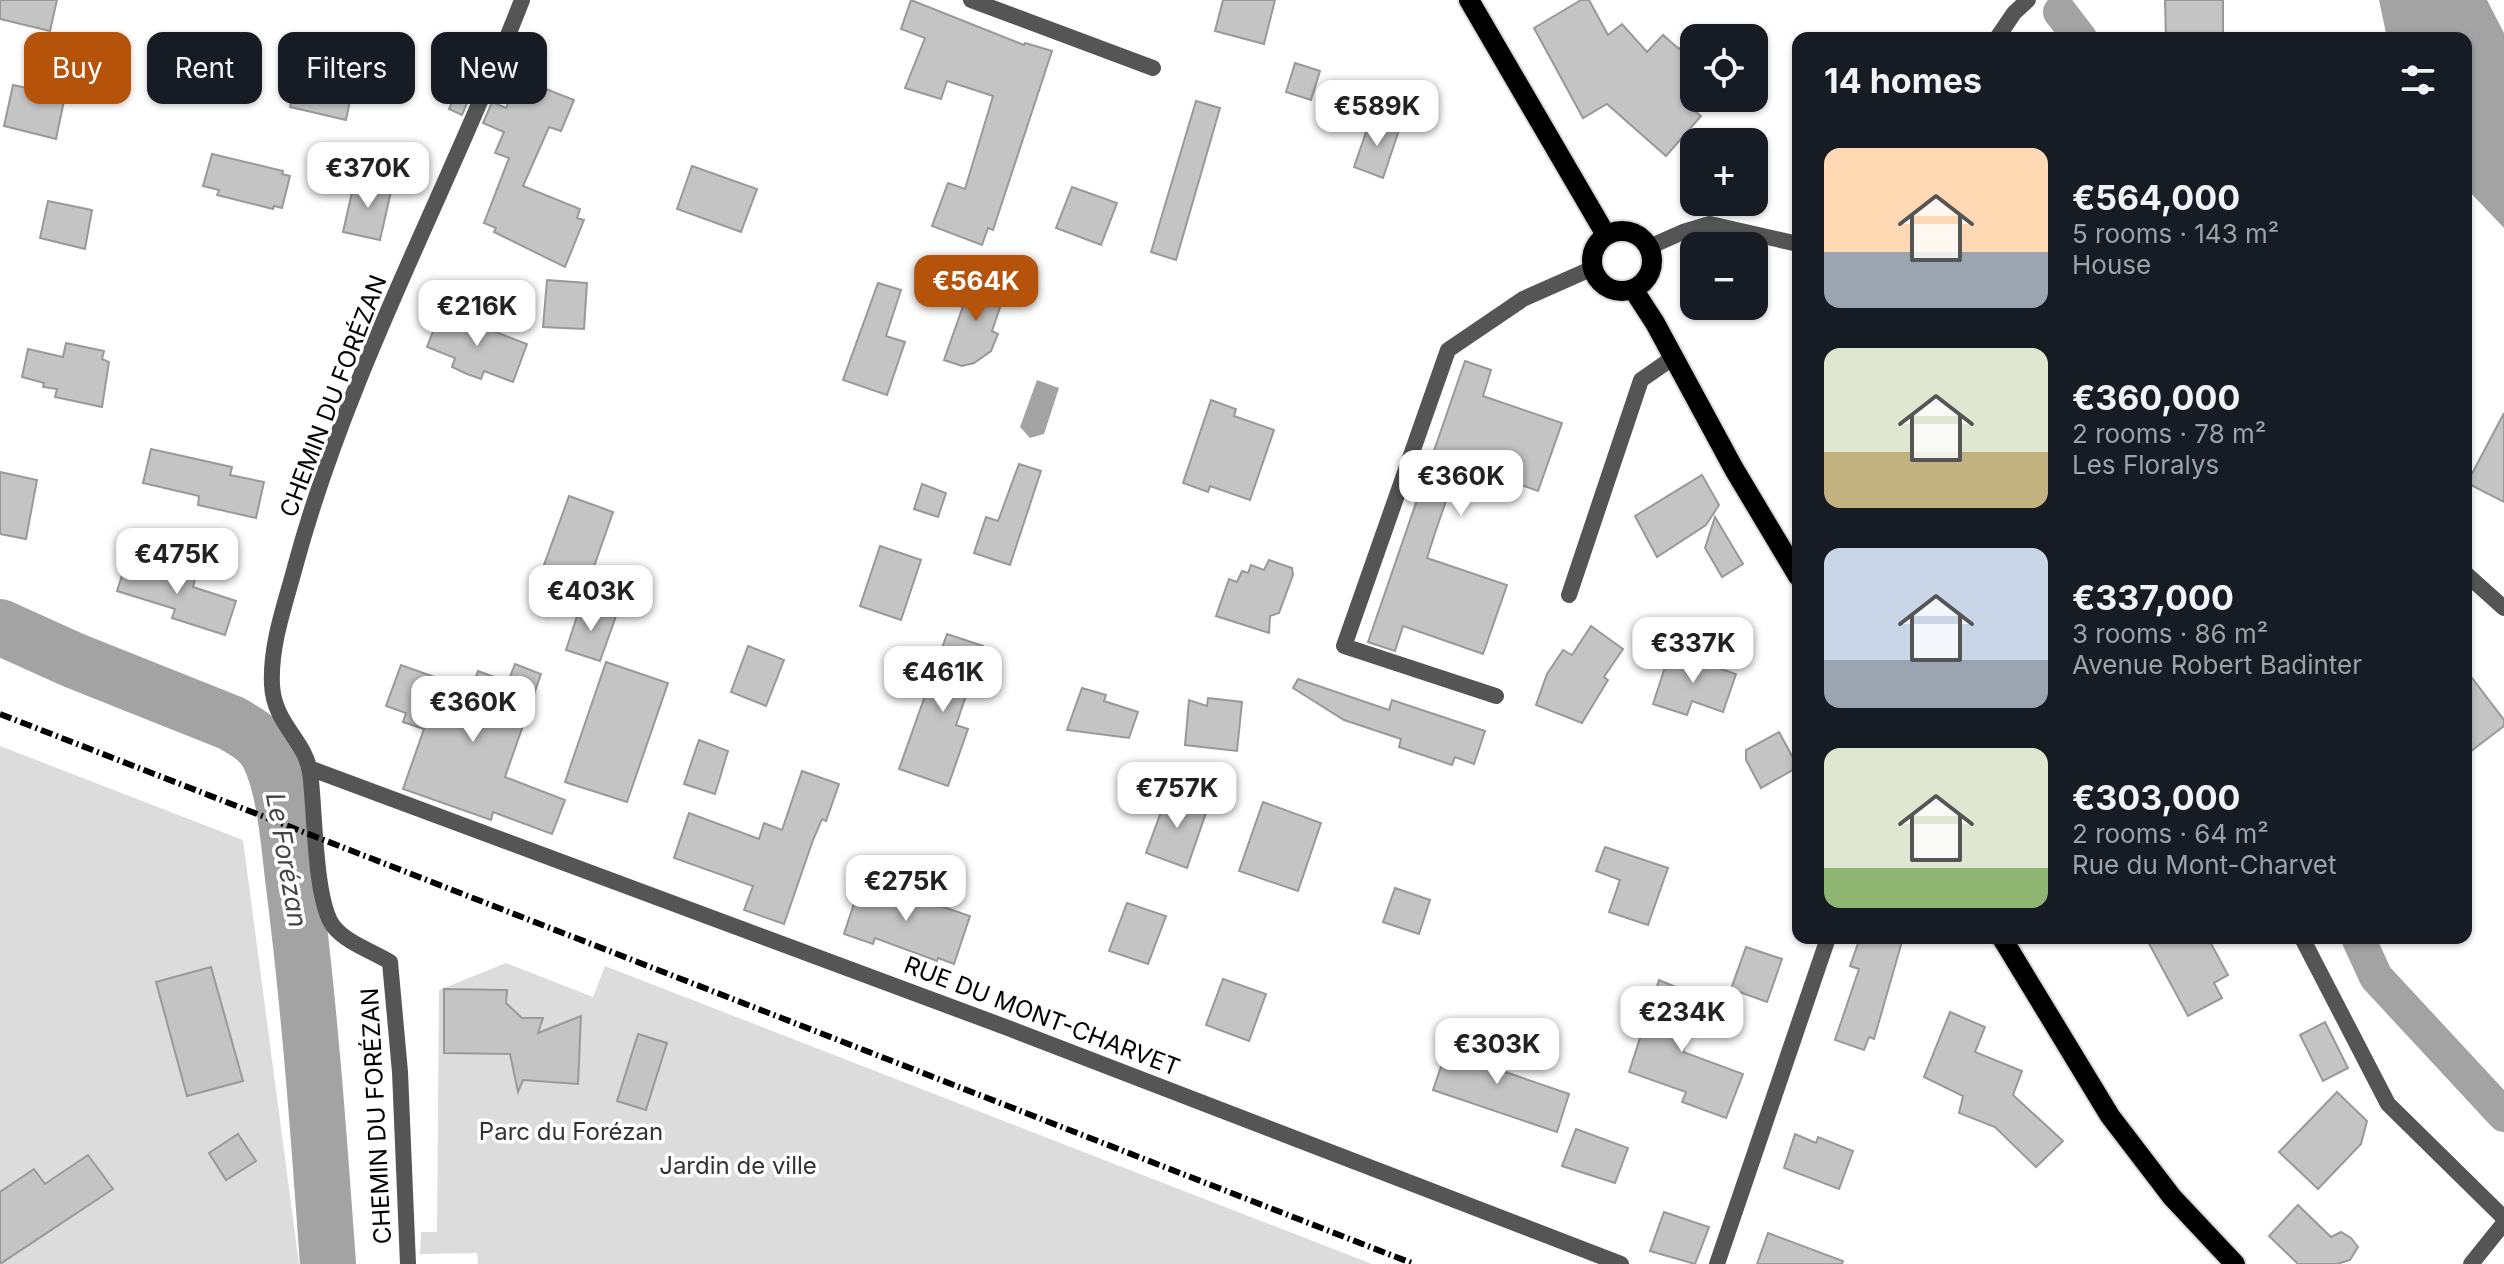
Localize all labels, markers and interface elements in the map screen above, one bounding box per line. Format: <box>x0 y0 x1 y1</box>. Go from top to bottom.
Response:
map controls <box>1680 24 1768 320</box>
button: locate <box>1680 24 1768 112</box>
chip: Buy <box>24 32 131 104</box>
chip: Rent <box>147 32 262 104</box>
chip: Filters <box>278 32 415 104</box>
chip: New <box>431 32 547 104</box>
icon: filters <box>2396 58 2440 102</box>
text: 14 homes <box>1824 60 1982 101</box>
pin: €589K <box>1321 80 1433 148</box>
text: €589K <box>1334 90 1420 121</box>
button: + <box>1680 128 1768 216</box>
pin: €370K <box>312 142 424 210</box>
text: €370K <box>325 152 411 183</box>
text: €564,000 <box>2072 177 2240 218</box>
icon: home <box>1888 180 1984 276</box>
text: 5 rooms · 143 m² <box>2072 218 2279 249</box>
button: − <box>1680 232 1768 320</box>
text: House <box>2072 249 2151 280</box>
pin: €564K <box>920 255 1032 323</box>
text: €564K <box>932 265 1020 296</box>
street label: CHEMIN DU FORÉZAN <box>273 271 393 521</box>
pin: €216K <box>421 280 533 348</box>
text: €216K <box>437 290 517 321</box>
text: €360,000 <box>2072 377 2240 418</box>
icon: home <box>1888 380 1984 476</box>
text: 2 rooms · 78 m² <box>2072 418 2266 449</box>
text: Les Floralys <box>2072 449 2219 480</box>
pin: €360K <box>1405 450 1517 518</box>
text: €360K <box>1417 460 1505 491</box>
pin: €475K <box>121 528 233 596</box>
text: €475K <box>134 538 220 569</box>
pin: €403K <box>535 565 647 633</box>
text: €403K <box>547 575 635 606</box>
text: €337,000 <box>2072 577 2234 618</box>
icon: home <box>1888 580 1984 676</box>
pin: €337K <box>1637 617 1749 685</box>
text: 3 rooms · 86 m² <box>2072 618 2268 649</box>
text: €337K <box>1650 627 1736 658</box>
pin: €461K <box>887 646 999 714</box>
text: Avenue Robert Badinter <box>2072 649 2362 680</box>
text: €461K <box>902 656 984 687</box>
pin: €360K <box>417 676 529 744</box>
text: €360K <box>429 686 517 717</box>
pin: €757K <box>1121 762 1233 830</box>
text: €757K <box>1135 772 1219 803</box>
text: €303,000 <box>2072 777 2241 818</box>
icon: home <box>1888 780 1984 876</box>
water label: Le Forézan <box>260 790 314 930</box>
text: 2 rooms · 64 m² <box>2072 818 2269 849</box>
text: Rue du Mont-Charvet <box>2072 849 2337 880</box>
pin: €275K <box>850 855 962 923</box>
text: €275K <box>864 865 948 896</box>
street label: RUE DU MONT-CHARVET <box>900 950 1184 1082</box>
pin: €234K <box>1626 986 1738 1054</box>
street label: CHEMIN DU FORÉZAN <box>354 987 397 1245</box>
text: €234K <box>1638 996 1726 1027</box>
pin: €303K <box>1441 1018 1553 1086</box>
text: €303K <box>1453 1028 1541 1059</box>
park label: Parc du Forézan <box>479 1117 663 1146</box>
park label: Jardin de ville <box>659 1151 817 1180</box>

